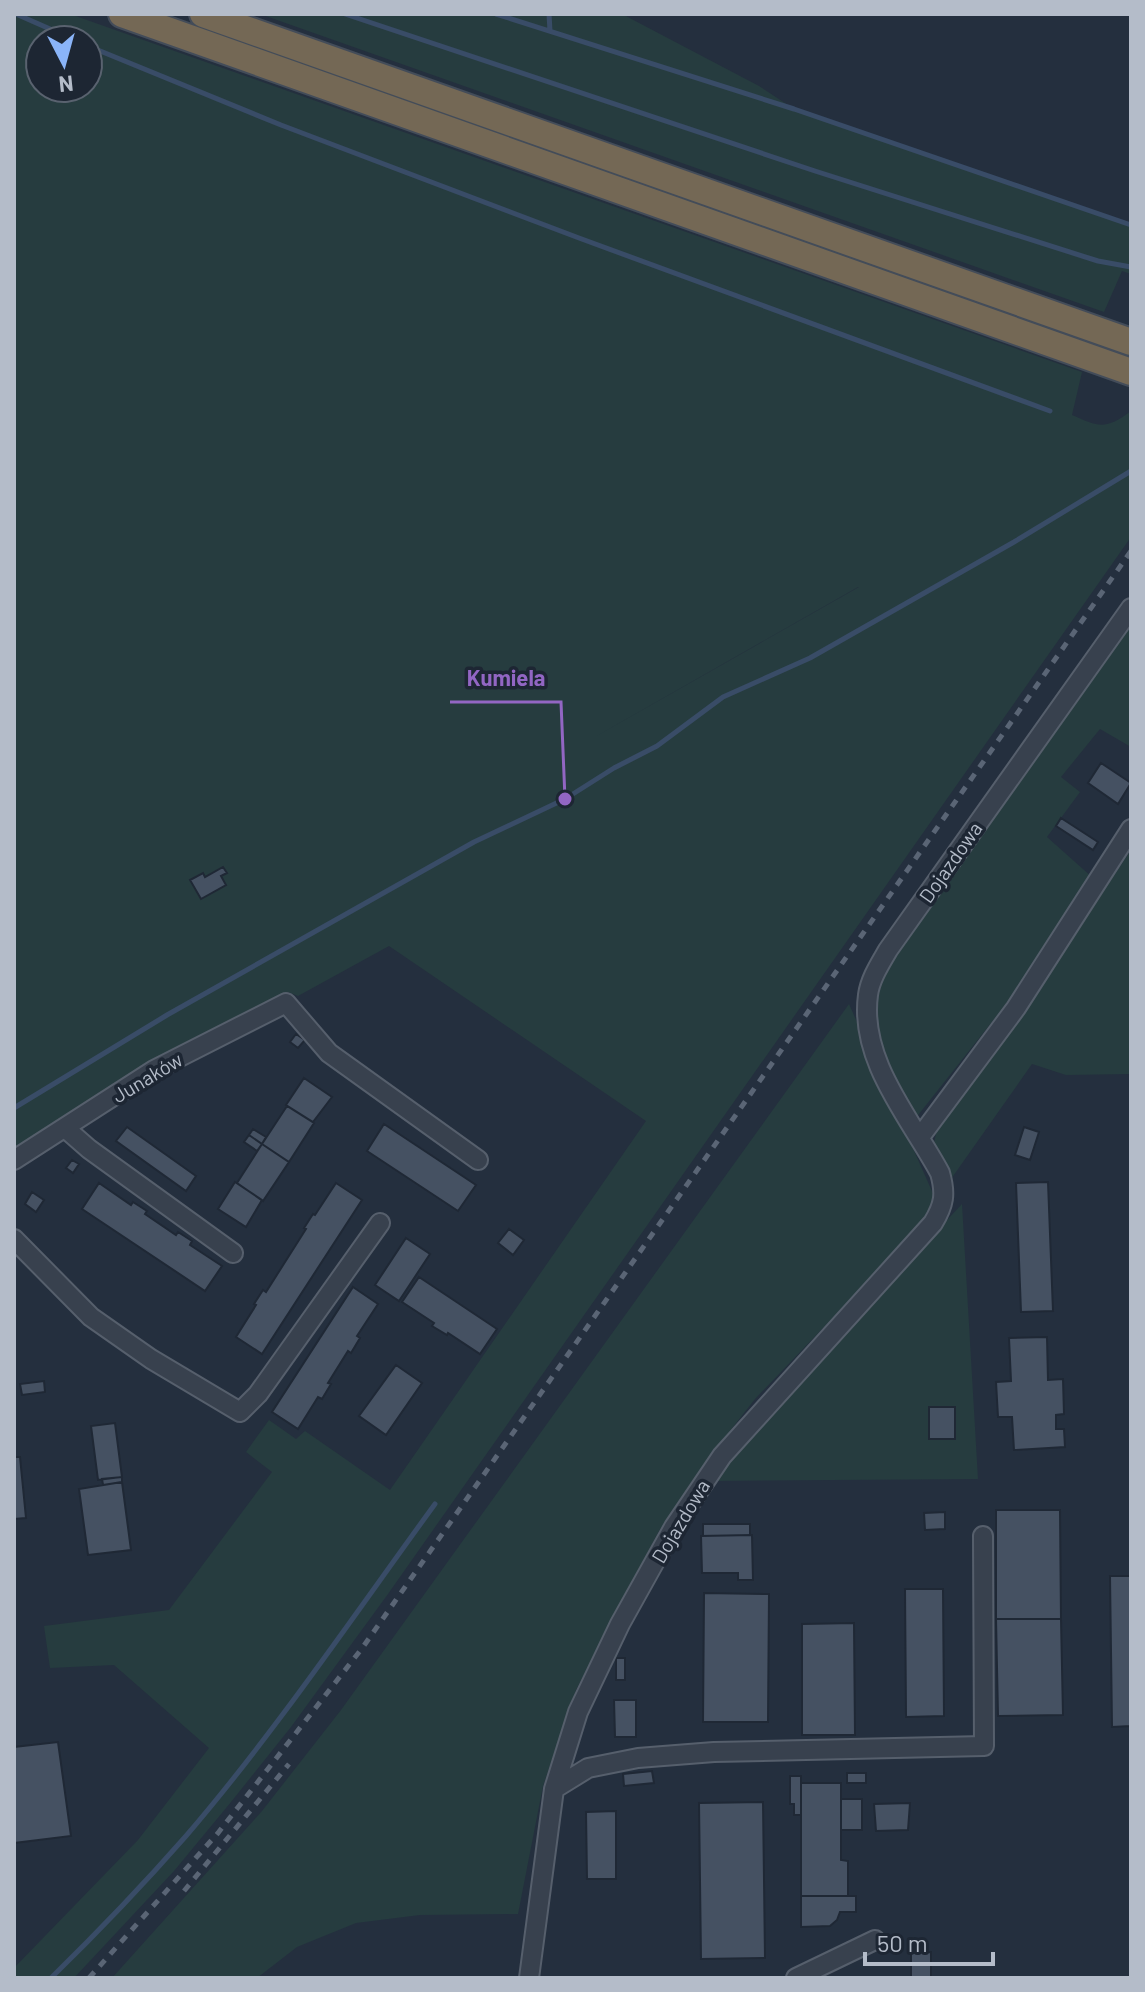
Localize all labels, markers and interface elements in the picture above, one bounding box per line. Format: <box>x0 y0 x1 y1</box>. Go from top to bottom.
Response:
north arrow <box>24 24 104 104</box>
text: N <box>58 71 75 99</box>
callout: Kumiela <box>450 656 561 702</box>
text: Kumiela <box>467 664 545 690</box>
street label: Dojazdowa <box>913 817 987 907</box>
street label: Junaków <box>108 1047 186 1107</box>
street label: Dojazdowa <box>646 1475 714 1567</box>
scale bar <box>865 1916 993 1966</box>
text: 50 m <box>877 1928 928 1957</box>

